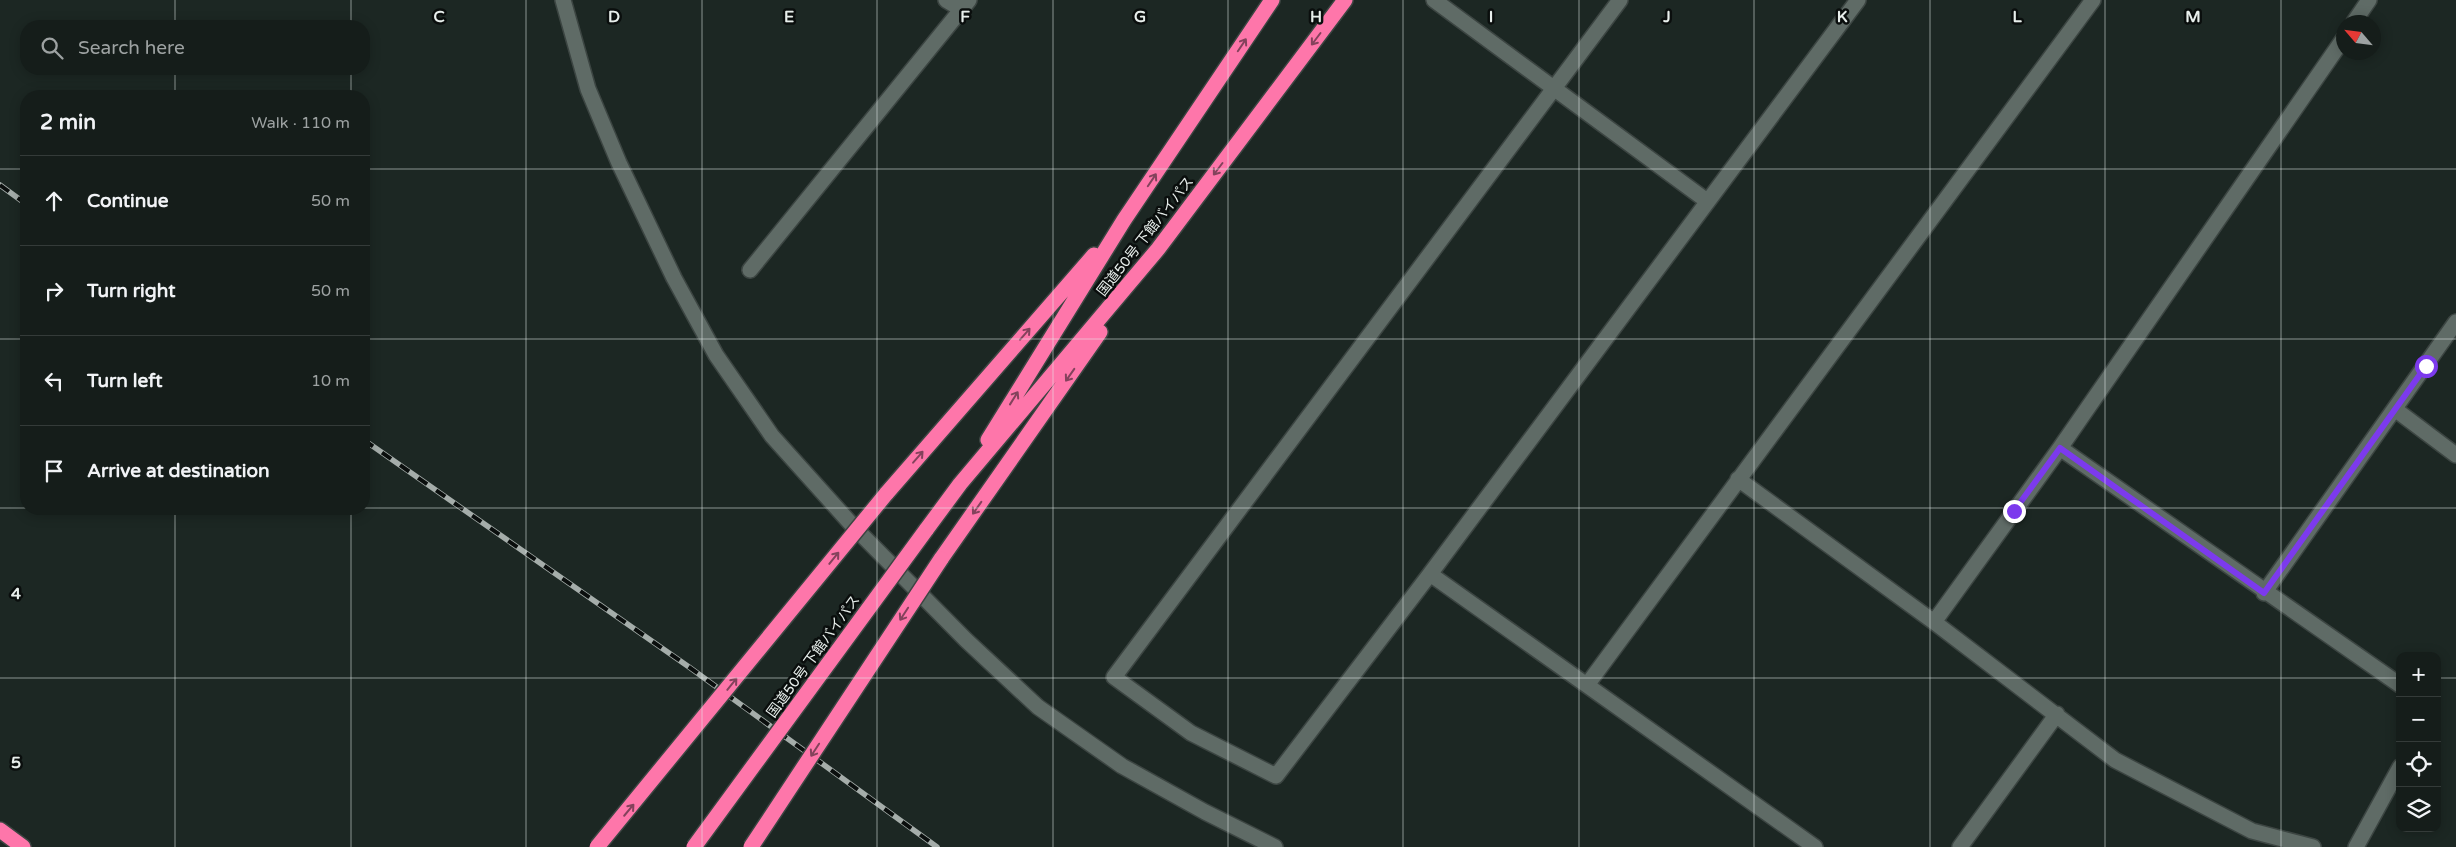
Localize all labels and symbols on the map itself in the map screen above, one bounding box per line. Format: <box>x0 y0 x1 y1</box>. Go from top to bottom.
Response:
text: C <box>433 7 445 27</box>
text: D <box>608 7 620 27</box>
text: E <box>784 7 794 27</box>
text: F <box>960 7 970 27</box>
text: G <box>1134 7 1146 27</box>
text: H <box>1310 7 1322 27</box>
text: I <box>1489 7 1493 27</box>
text: J <box>1662 7 1671 27</box>
text: K <box>1837 7 1848 27</box>
text: L <box>2012 7 2022 27</box>
text: M <box>2185 7 2201 27</box>
north arrow <box>2336 15 2381 60</box>
one-way arrow <box>1311 32 1321 46</box>
one-way arrow <box>1237 38 1247 52</box>
one-way arrow <box>1213 162 1224 175</box>
street label: 国道50号 下館バイパス <box>1093 173 1197 299</box>
one-way arrow <box>1147 173 1157 187</box>
one-way arrow <box>1019 328 1031 341</box>
route start <box>2415 355 2438 378</box>
one-way arrow <box>1065 368 1075 382</box>
one-way arrow <box>1009 392 1019 406</box>
one-way arrow <box>913 450 924 463</box>
route end <box>2003 500 2026 523</box>
one-way arrow <box>972 501 982 515</box>
one-way arrow <box>829 552 840 565</box>
text: 4 <box>11 584 21 604</box>
street label: 国道50号 下館バイパス <box>763 592 863 721</box>
one-way arrow <box>899 607 909 621</box>
one-way arrow <box>726 678 737 691</box>
one-way arrow <box>810 743 820 757</box>
text: 5 <box>11 753 21 773</box>
one-way arrow <box>624 804 635 817</box>

